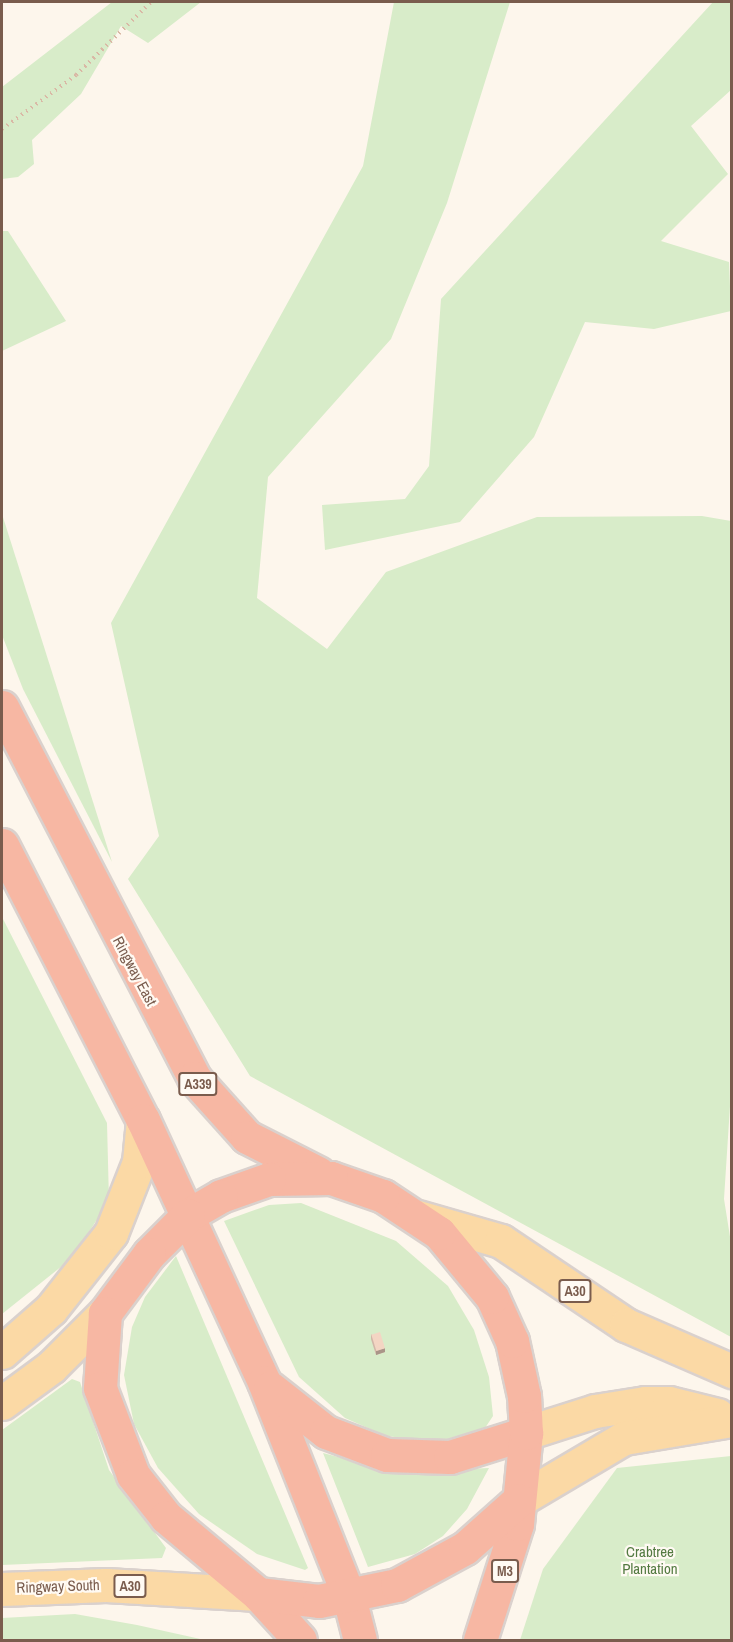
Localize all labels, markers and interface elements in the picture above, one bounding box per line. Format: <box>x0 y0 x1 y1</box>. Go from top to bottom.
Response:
street label: Ringway East <box>109 933 161 1009</box>
road number: A339 <box>177 1073 219 1095</box>
road number: A30 <box>557 1280 593 1302</box>
park label: Crabtree Plantation <box>622 1542 678 1577</box>
road number: M3 <box>490 1560 520 1582</box>
road number: A30 <box>112 1575 148 1597</box>
street label: Ringway South <box>16 1576 100 1596</box>

